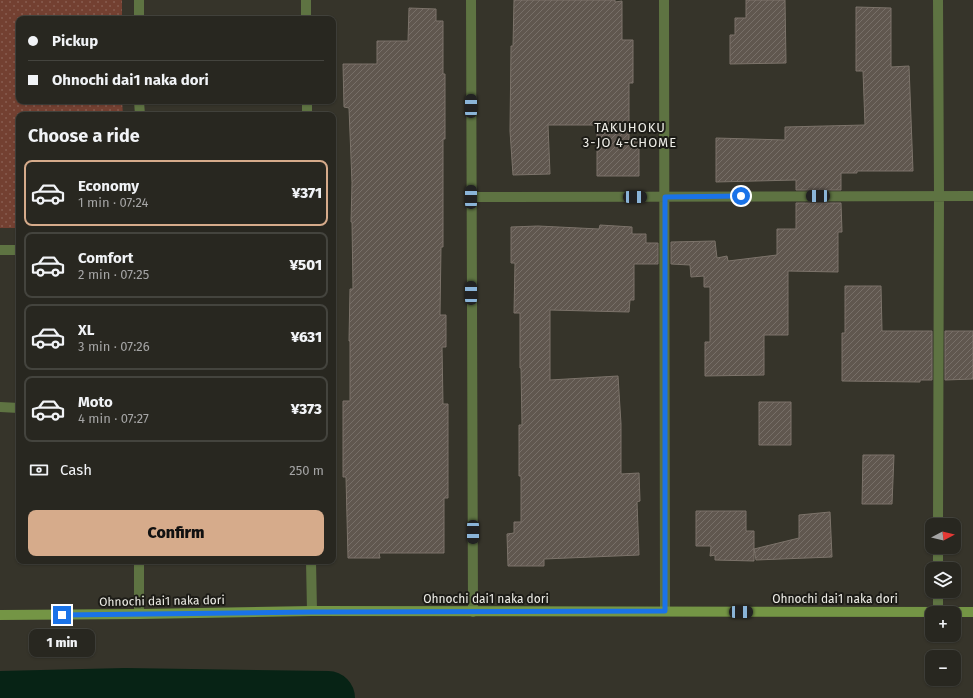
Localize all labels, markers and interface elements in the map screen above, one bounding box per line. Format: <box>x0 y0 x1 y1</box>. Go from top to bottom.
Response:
text: Pickup <box>52 32 98 50</box>
text: Ohnochi dai1 naka dori <box>52 71 209 89</box>
car <box>465 94 477 118</box>
district label: TAKUHOKU 3-JO 4-CHOME <box>583 120 677 150</box>
text: Choose a ride <box>28 125 140 147</box>
icon: car <box>30 175 66 211</box>
text: Economy <box>78 177 139 195</box>
text: ¥371 <box>292 184 322 202</box>
car <box>465 185 477 209</box>
route start <box>732 187 750 205</box>
car <box>806 190 830 202</box>
car <box>623 191 647 203</box>
text: 1 min · 07:24 <box>78 195 148 210</box>
icon: car <box>30 247 66 283</box>
text: Comfort <box>78 249 134 267</box>
text: ¥501 <box>290 256 322 274</box>
text: 2 min · 07:25 <box>78 267 149 282</box>
car <box>465 281 477 305</box>
icon: car <box>30 319 66 355</box>
text: XL <box>78 321 94 339</box>
text: ¥631 <box>291 328 322 346</box>
text: 3 min · 07:26 <box>78 339 150 354</box>
icon: car <box>30 391 66 427</box>
text: Moto <box>78 393 113 411</box>
text: ¥373 <box>291 400 322 418</box>
text: 4 min · 07:27 <box>78 411 149 426</box>
icon: cash <box>28 459 50 481</box>
text: Cash <box>60 461 92 479</box>
text: 250 m <box>289 463 324 478</box>
button: Confirm <box>28 510 324 556</box>
north arrow <box>925 518 961 554</box>
map controls <box>925 518 961 686</box>
car <box>467 520 479 544</box>
button: layers <box>925 562 961 598</box>
street label: Ohnochi dai1 naka dori <box>423 592 549 606</box>
street label: Ohnochi dai1 naka dori <box>772 592 898 606</box>
street label: Ohnochi dai1 naka dori <box>99 593 225 609</box>
route end <box>53 606 71 624</box>
car <box>729 606 753 618</box>
button: + <box>925 606 961 642</box>
callout: 1 min <box>29 629 95 657</box>
text: 1 min <box>46 635 78 650</box>
button: − <box>925 650 961 686</box>

